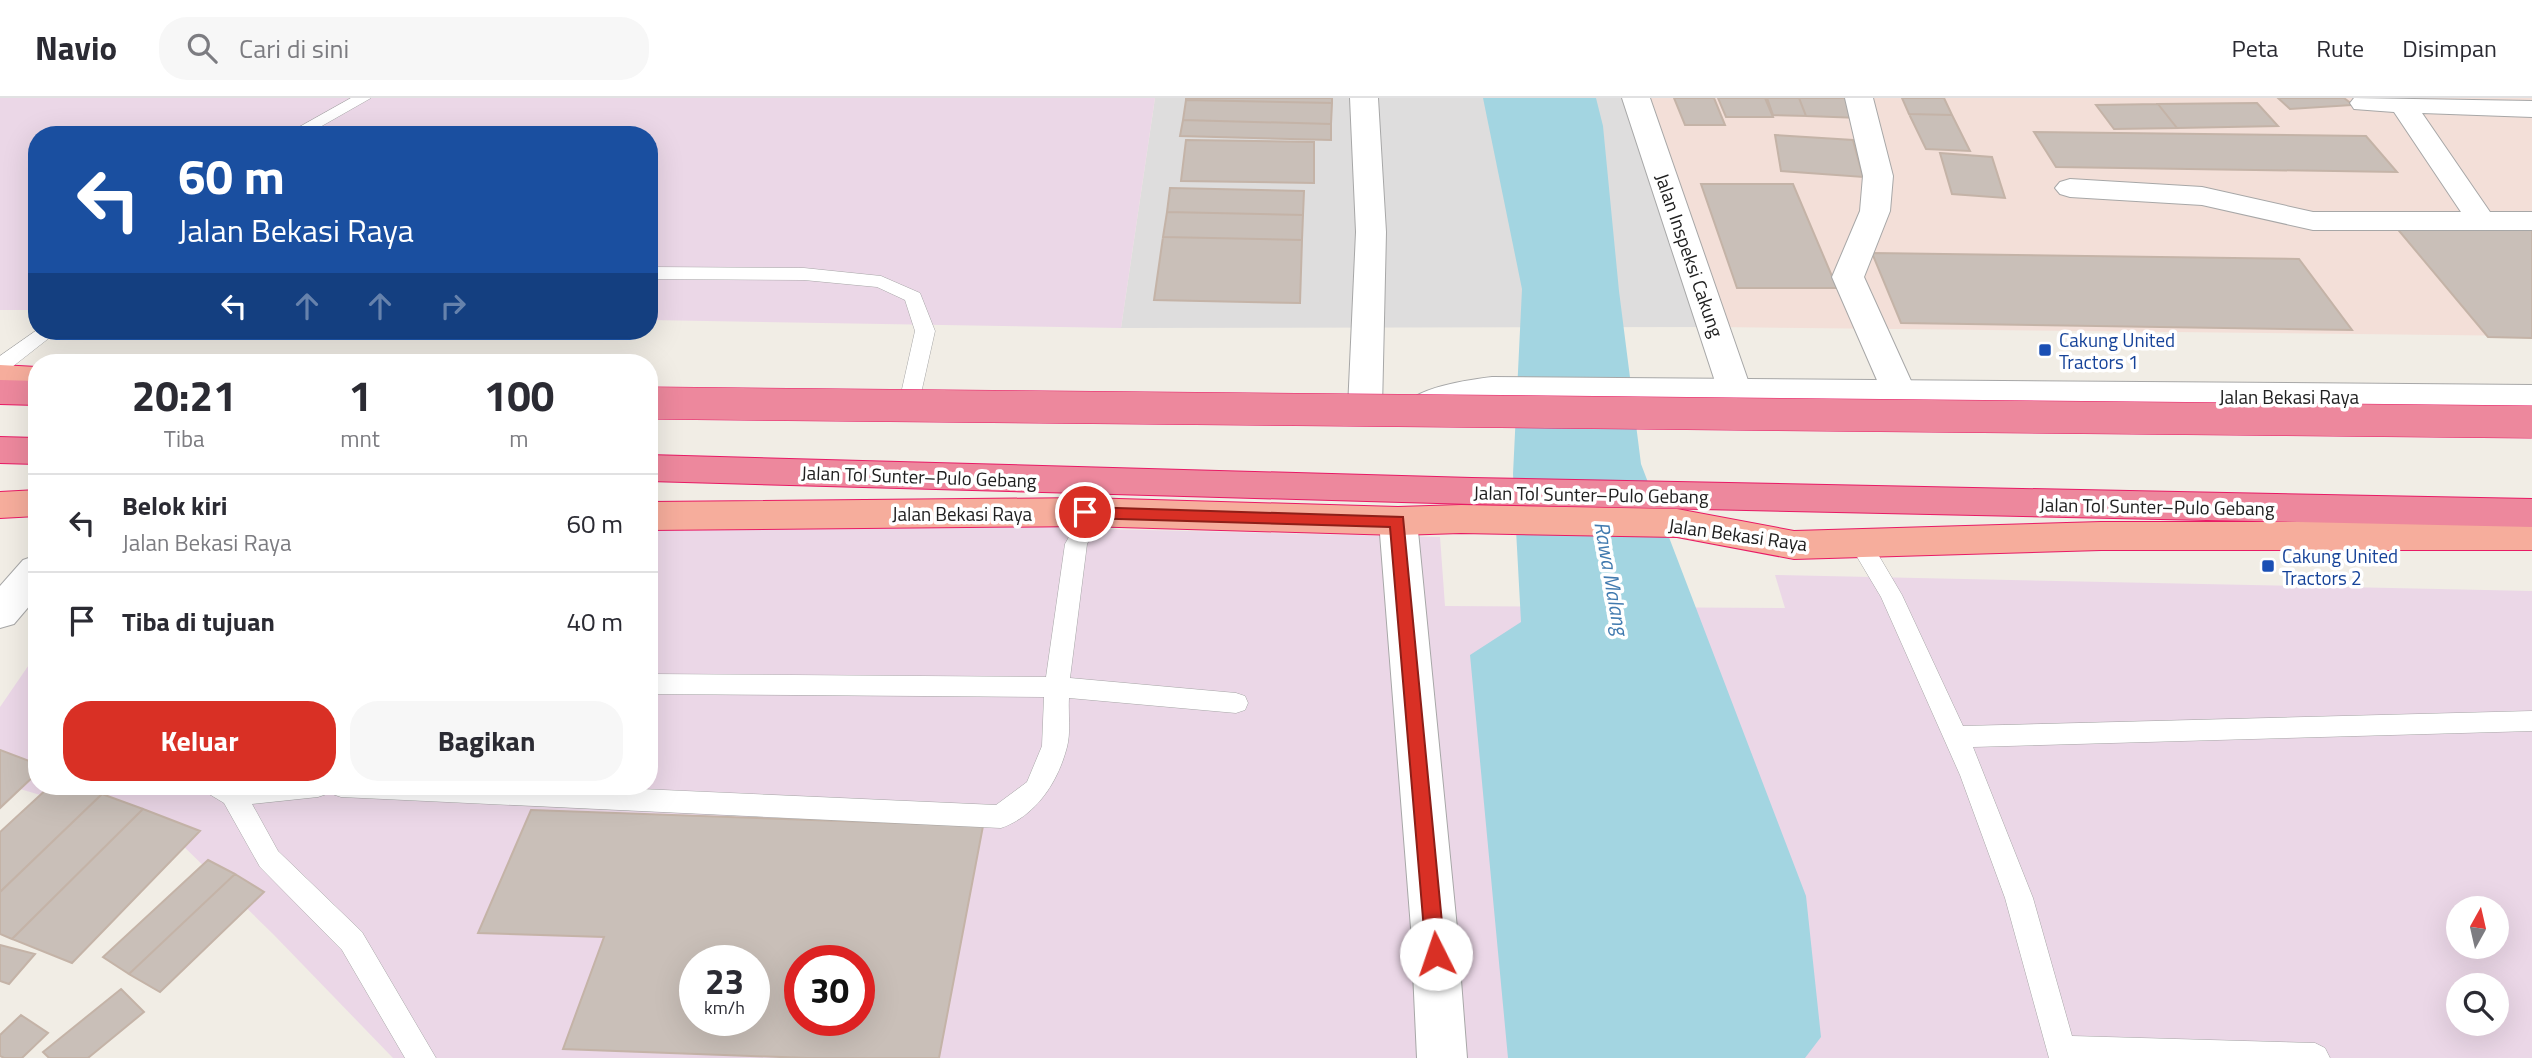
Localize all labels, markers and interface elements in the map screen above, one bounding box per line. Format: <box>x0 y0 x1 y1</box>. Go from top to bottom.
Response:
search box <box>159 17 649 80</box>
text: Navio <box>35 23 117 73</box>
icon: search <box>183 29 221 67</box>
text: Cari di sini <box>239 29 349 68</box>
text: Peta <box>2232 30 2278 66</box>
text: Rute <box>2316 30 2364 66</box>
text: Disimpan <box>2402 30 2497 66</box>
text: 60 m <box>178 138 285 213</box>
icon: left <box>63 154 154 245</box>
street label: Jalan Inspeksi Cakung <box>1648 169 1732 341</box>
text: Jalan Bekasi Raya <box>178 206 414 254</box>
icon: left <box>215 287 253 325</box>
icon: ahead <box>288 287 326 325</box>
icon: ahead <box>361 287 399 325</box>
icon: right <box>434 287 472 325</box>
place label: Cakung United Tractors 1 <box>2059 325 2175 376</box>
marker: Cakung United Tractors 1 <box>2037 342 2053 358</box>
text: 20:21 <box>132 363 237 427</box>
text: 1 <box>348 363 372 427</box>
text: 100 <box>484 363 554 427</box>
street label: Jalan Bekasi Raya <box>2219 382 2359 411</box>
text: Tiba <box>164 421 205 456</box>
text: mnt <box>340 421 380 456</box>
text: m <box>509 421 529 456</box>
street label: Jalan Tol Sunter–Pulo Gebang <box>801 457 1037 495</box>
street label: Jalan Tol Sunter–Pulo Gebang <box>1473 477 1709 511</box>
pin <box>1055 482 1115 542</box>
text: Belok kiri <box>122 486 228 525</box>
street label: Jalan Tol Sunter–Pulo Gebang <box>2039 489 2275 523</box>
icon: arrive <box>1066 493 1104 531</box>
street label: Jalan Bekasi Raya <box>892 499 1032 528</box>
icon: left <box>63 504 101 542</box>
text: 60 m <box>566 504 623 543</box>
street label: Jalan Bekasi Raya <box>1667 510 1810 558</box>
water label: Rawa Malang <box>1586 519 1638 639</box>
text: Jalan Bekasi Raya <box>122 525 291 560</box>
place label: Cakung United Tractors 2 <box>2282 541 2398 592</box>
marker: Cakung United Tractors 2 <box>2260 558 2276 574</box>
icon: arrive <box>63 602 101 640</box>
text: Tiba di tujuan <box>122 602 275 641</box>
text: 40 m <box>566 602 623 641</box>
button: Keluar <box>63 701 336 781</box>
button: Bagikan <box>350 701 623 781</box>
north arrow <box>2446 896 2510 959</box>
map controls <box>2446 896 2509 1036</box>
position arrow <box>1399 917 1473 991</box>
speed limit sign: 30 <box>784 945 875 1036</box>
text: 23 <box>705 954 744 1008</box>
button: search <box>2446 973 2509 1036</box>
text: km/h <box>704 994 745 1021</box>

